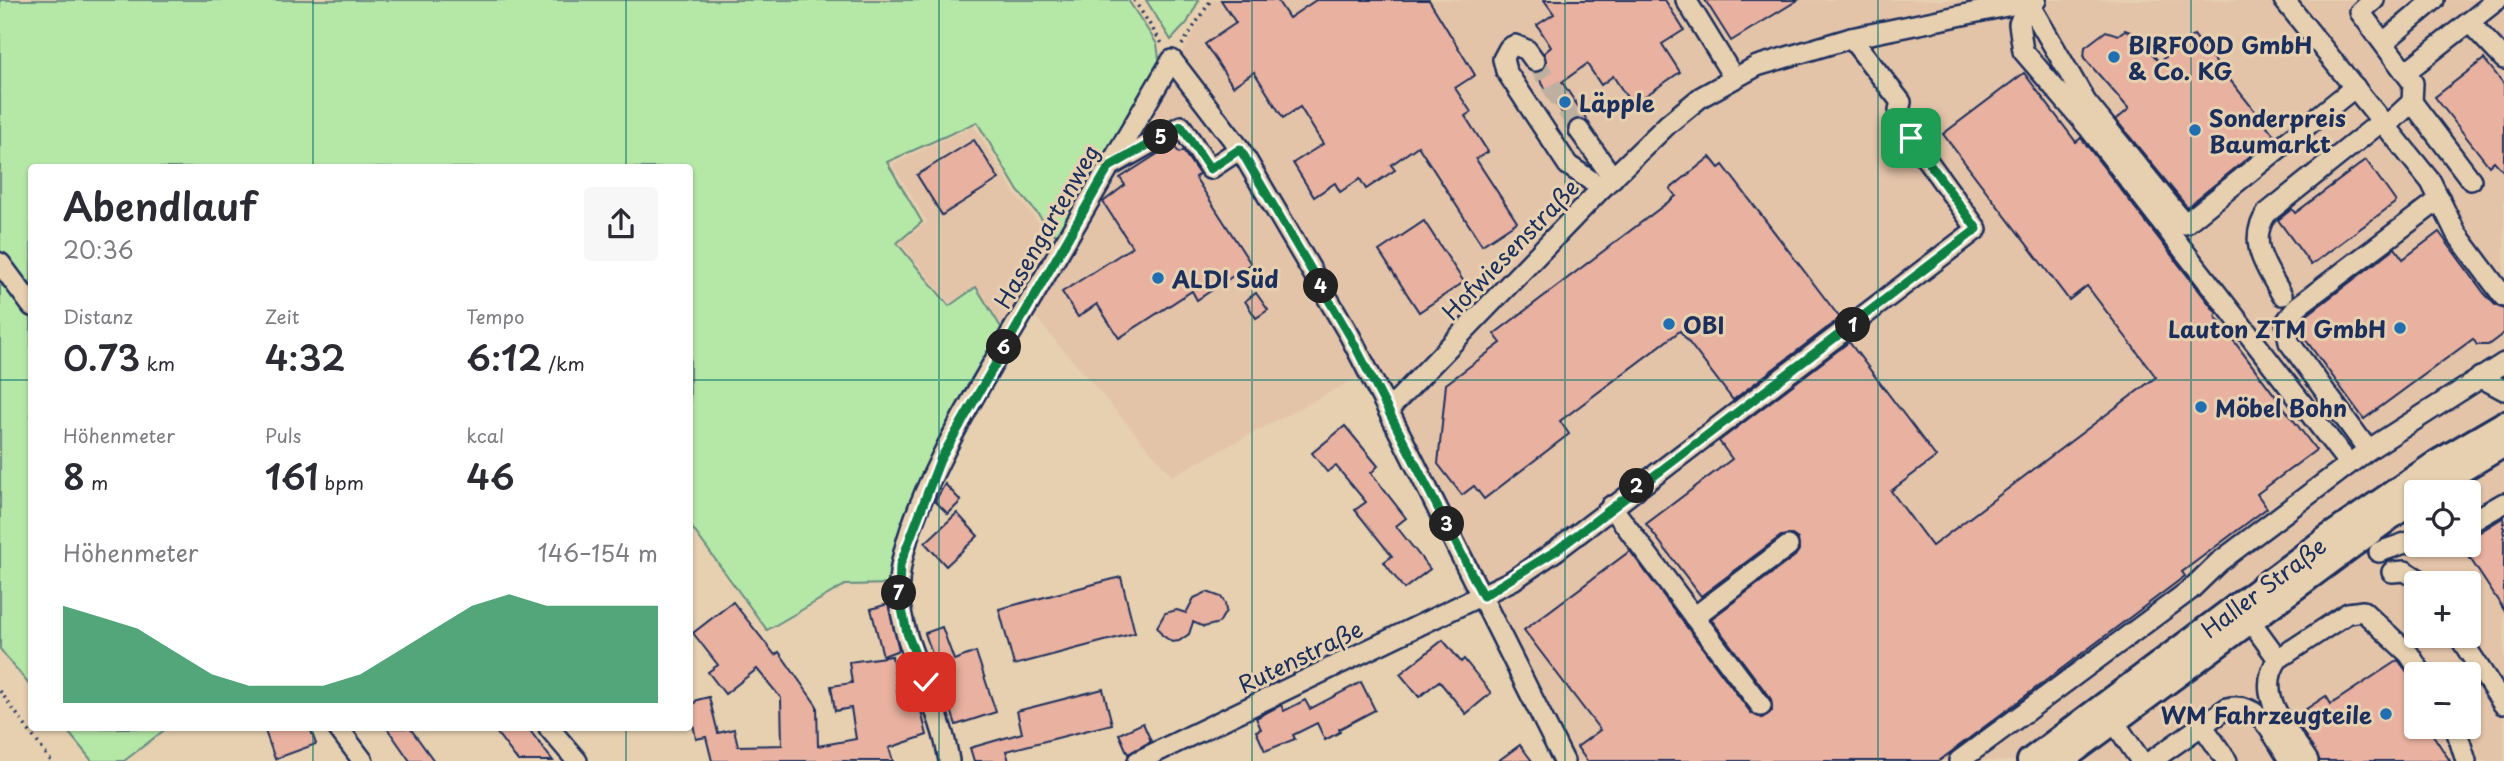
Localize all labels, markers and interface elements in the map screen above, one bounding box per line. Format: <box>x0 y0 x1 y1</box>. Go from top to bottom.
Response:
place label: BIRFOOD GmbH & Co. KG <box>2128 27 2312 88</box>
marker: BIRFOOD GmbH & Co. KG <box>2106 49 2122 65</box>
place label: Läpple <box>1579 85 1655 120</box>
marker: Läpple <box>1557 94 1573 110</box>
place label: Sonderpreis Baumarkt <box>2209 100 2346 161</box>
pin <box>1881 108 1941 168</box>
icon: arrive <box>1892 119 1930 157</box>
pin: 5 <box>1144 120 1178 154</box>
text: 5 <box>1154 122 1167 150</box>
marker: Sonderpreis Baumarkt <box>2187 122 2203 138</box>
street label: Hasengartenweg <box>985 137 1107 315</box>
street label: Hofwiesenstraße <box>1433 170 1587 328</box>
text: Abendlauf <box>63 177 257 234</box>
button: share <box>584 187 658 261</box>
text: 20:36 <box>63 232 134 267</box>
place label: ALDI Süd <box>1171 261 1279 296</box>
pin: 4 <box>1304 268 1338 304</box>
marker: ALDI Süd <box>1150 270 1166 286</box>
text: 4 <box>1314 271 1327 299</box>
text: Distanz <box>63 302 133 330</box>
text: Zeit <box>265 302 300 330</box>
text: Tempo <box>466 302 524 330</box>
place label: OBI <box>1683 307 1724 342</box>
pin: 1 <box>1836 308 1870 342</box>
text: 1 <box>1848 310 1857 338</box>
place label: Lauton ZTM GmbH <box>2168 311 2386 346</box>
marker: OBI <box>1661 316 1677 332</box>
marker: Lauton ZTM GmbH <box>2392 320 2408 336</box>
text: 0.73 <box>63 330 140 383</box>
text: 4:32 <box>265 330 345 383</box>
text: 6:12 <box>466 330 542 383</box>
pin: 6 <box>986 330 1021 364</box>
text: 6 <box>997 332 1010 360</box>
text: km <box>140 349 175 377</box>
text: /km <box>542 349 585 377</box>
place label: Möbel Bohn <box>2215 390 2347 425</box>
marker: Möbel Bohn <box>2193 399 2209 415</box>
text: Höhenmeter <box>63 421 175 449</box>
text: Puls <box>265 421 301 449</box>
text: kcal <box>466 421 504 449</box>
text: 8 <box>63 449 85 502</box>
text: 161 <box>265 449 318 502</box>
text: 46 <box>466 449 515 502</box>
text: m <box>85 468 108 496</box>
text: bpm <box>318 468 364 496</box>
pin: 2 <box>1620 468 1654 504</box>
text: 2 <box>1630 471 1643 499</box>
map controls <box>2404 480 2481 739</box>
button: locate <box>2404 480 2481 557</box>
pin: 3 <box>1430 506 1464 542</box>
text: 3 <box>1440 509 1453 537</box>
street label: Haller Straße <box>2193 528 2333 646</box>
text: Höhenmeter <box>63 535 199 570</box>
text: 146–154 m <box>537 535 658 570</box>
button: + <box>2404 571 2481 648</box>
pin: 7 <box>881 576 916 610</box>
text: 7 <box>893 578 904 606</box>
street label: Rutenstraße <box>1231 611 1369 701</box>
pin <box>896 652 956 712</box>
button: − <box>2404 662 2481 739</box>
icon: check <box>907 663 945 701</box>
place label: WM Fahrzeugteile <box>2161 697 2372 732</box>
marker: WM Fahrzeugteile <box>2378 706 2394 722</box>

